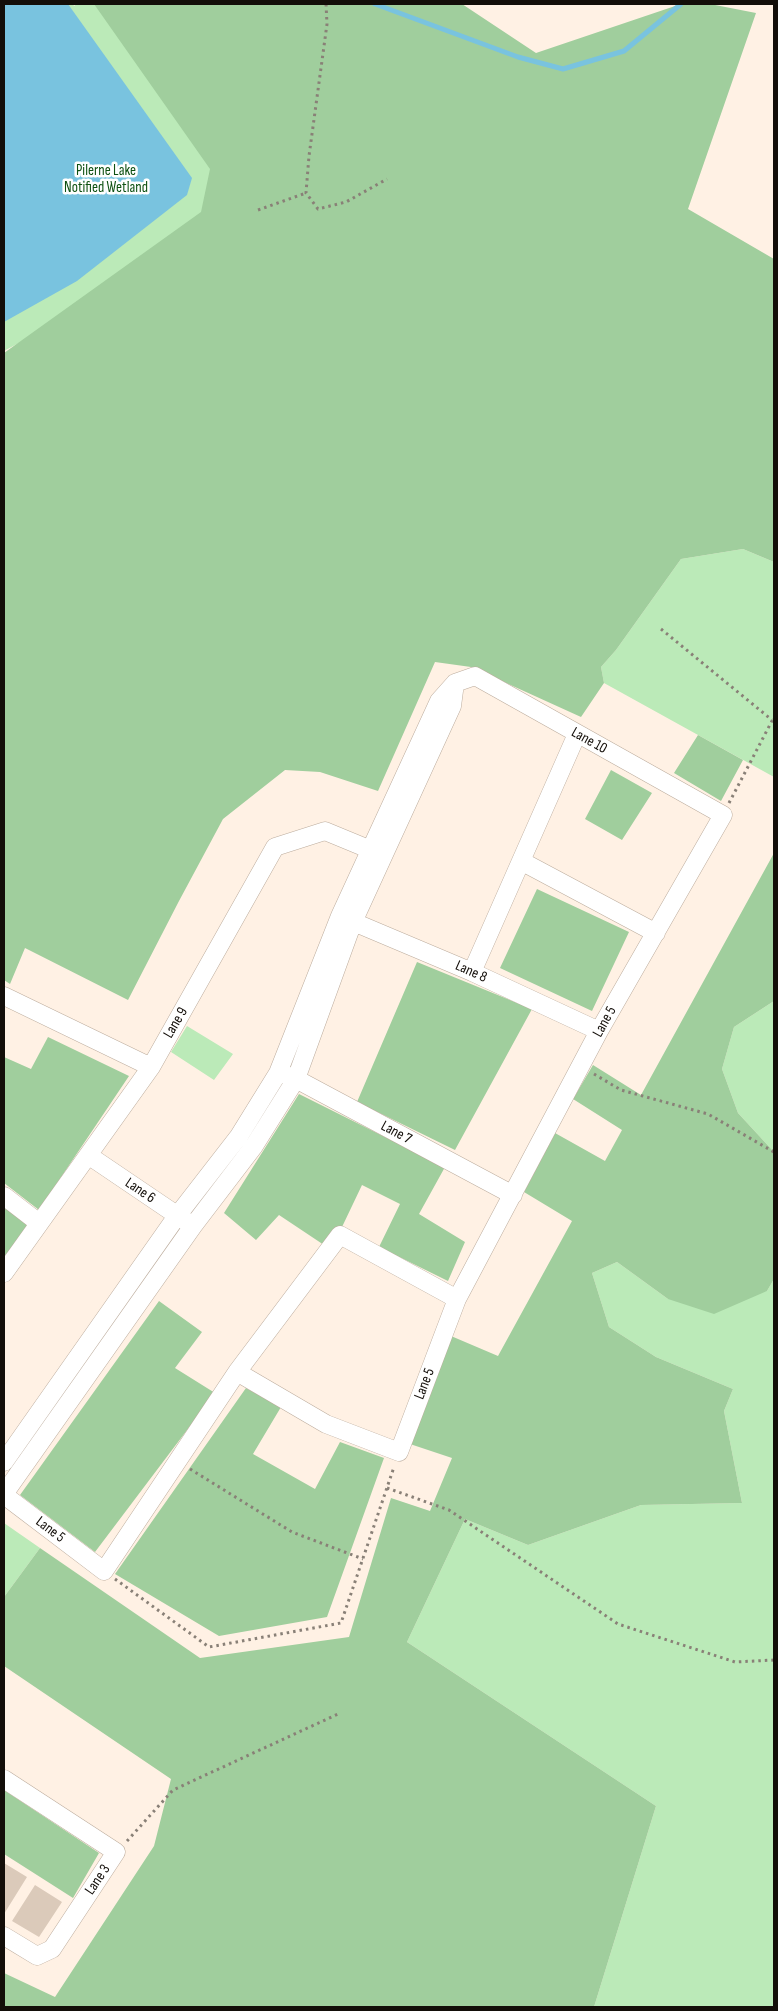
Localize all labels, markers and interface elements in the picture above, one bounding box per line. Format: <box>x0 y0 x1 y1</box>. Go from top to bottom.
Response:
park label: Pilerne Lake Notified Wetland <box>64 162 148 197</box>
street label: Lane 10 <box>568 724 610 758</box>
street label: Lane 8 <box>452 957 490 987</box>
street label: Lane 9 <box>160 1004 192 1042</box>
street label: Lane 5 <box>589 1004 621 1040</box>
street label: Lane 7 <box>378 1118 414 1148</box>
street label: Lane 6 <box>121 1174 159 1208</box>
street label: Lane 5 <box>411 1366 439 1402</box>
street label: Lane 5 <box>32 1513 68 1547</box>
street label: Lane 3 <box>81 1862 115 1898</box>

